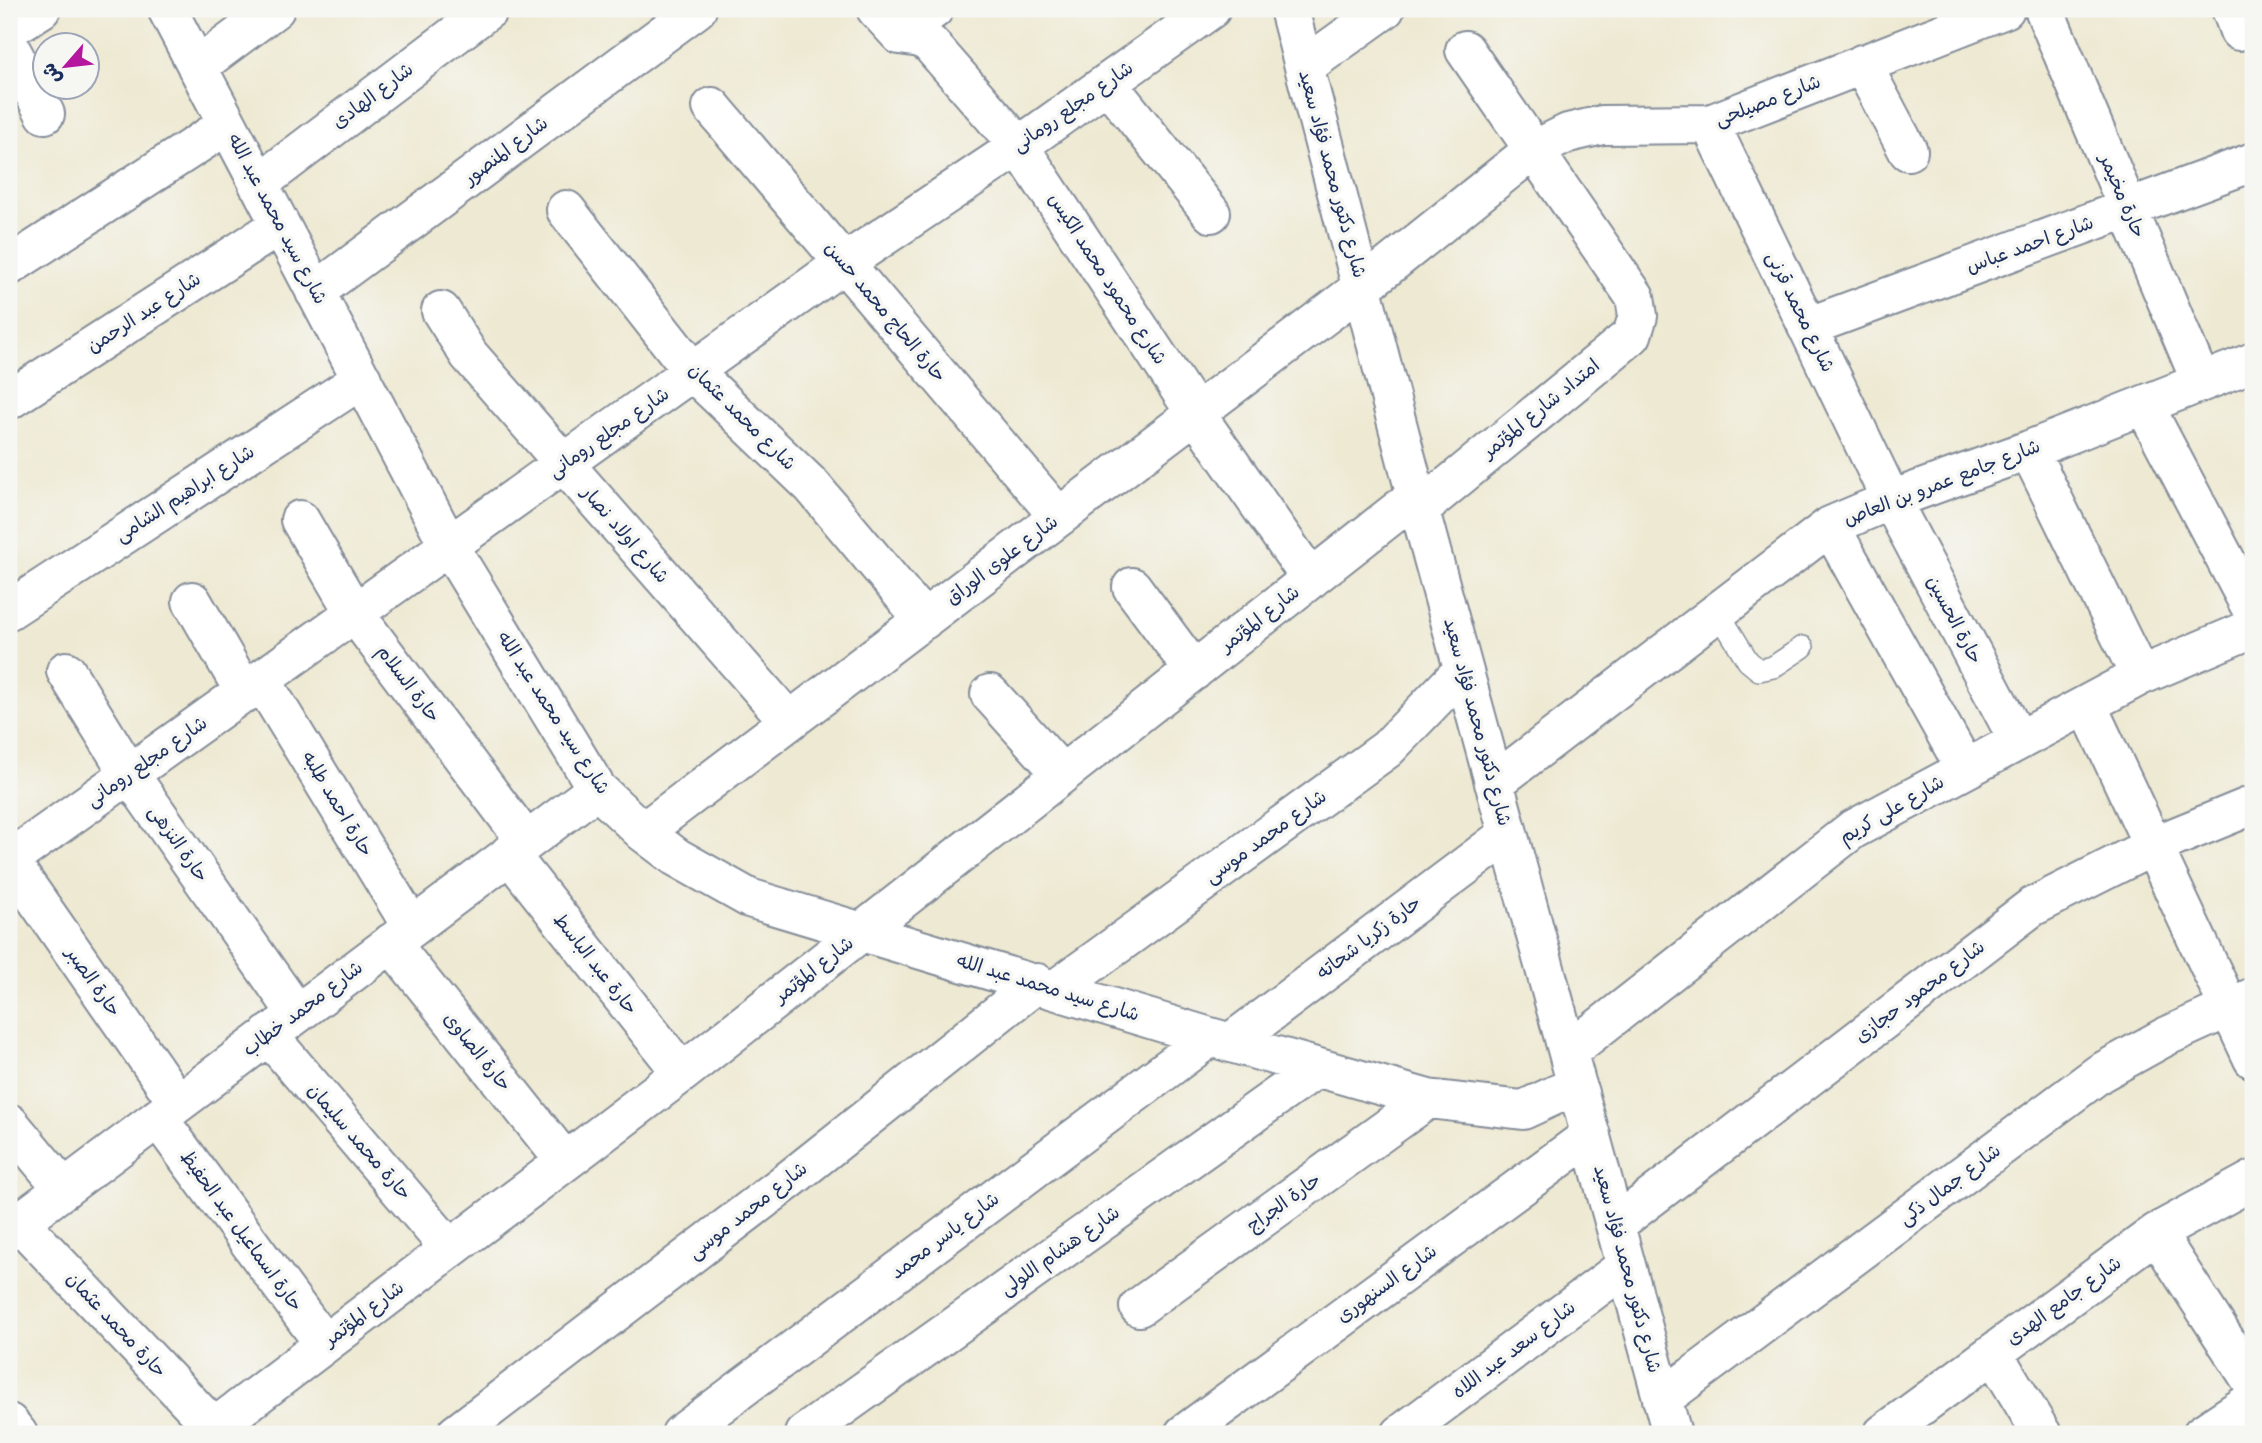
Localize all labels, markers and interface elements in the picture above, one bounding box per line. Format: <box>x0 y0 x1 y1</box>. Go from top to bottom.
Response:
north arrow <box>32 32 102 102</box>
street label: شارع مجلع رومانى <box>1008 57 1139 158</box>
street label: شارع الهادى <box>328 58 419 135</box>
text: ش <box>37 59 67 88</box>
street label: شارع دكتور محمد فؤاد سعيد <box>1292 68 1371 281</box>
street label: شارع مصيلحى <box>1712 70 1825 133</box>
street label: شارع المنصور <box>458 112 553 192</box>
street label: شارع سيد محمد عبد الله <box>221 130 332 309</box>
street label: حارة مخيمر <box>2093 149 2150 242</box>
street label: شارع محمود محمد الكيس <box>1042 189 1171 370</box>
street label: شارع احمد عباس <box>1963 211 2097 280</box>
street label: حارة الحاج محمد حسن <box>819 237 951 387</box>
street label: شارع محمد قرنى <box>1760 248 1839 376</box>
street label: شارع عبد الرحمن <box>83 268 206 359</box>
street label: امتداد شارع المؤتمر <box>1476 354 1605 466</box>
street label: شارع محمد عثمان <box>683 359 800 476</box>
street label: شارع مجلع رومانى <box>544 383 675 484</box>
street label: شارع جامع عمرو بن العاص <box>1840 435 2044 532</box>
street label: شارع ابراهيم الشامى <box>111 440 260 549</box>
street label: شارع اولاد نصار <box>574 480 674 589</box>
street label: شارع علوى الوراق <box>941 510 1063 611</box>
street label: حارة الحسين <box>1921 572 1987 668</box>
street label: شارع المؤتمر <box>1214 581 1305 659</box>
street label: شارع دكتور محمد فؤاد سعيد <box>1437 616 1516 829</box>
street label: شارع سيد محمد عبد الله <box>491 627 614 799</box>
street label: حارة السلام <box>370 641 445 728</box>
street label: شارع مجلع رومانى <box>82 712 213 813</box>
street label: حارة احمد طلبه <box>297 747 377 861</box>
street label: شارع على كريم <box>1835 771 1950 851</box>
street label: شارع محمد موسى <box>1201 785 1332 890</box>
street label: حارة النزهى <box>143 801 213 887</box>
street label: حارة زكريا شحاته <box>1312 891 1426 985</box>
street label: حارة عبد الباسط <box>548 909 642 1019</box>
street label: شارع المؤتمر <box>768 932 859 1010</box>
street label: شارع محمود حجازى <box>1850 936 1990 1049</box>
street label: حارة الصبر <box>59 941 125 1021</box>
street label: شارع سيد محمد عبد الله <box>954 949 1142 1028</box>
street label: شارع محمد خطاب <box>238 956 368 1062</box>
street label: حارة الصاوى <box>438 1008 516 1096</box>
street label: حارة محمد سليمان <box>302 1079 416 1205</box>
street label: شارع جمال ذكى <box>1895 1139 2006 1232</box>
street label: حارة اسماعيل عبد الحفيظ <box>175 1146 307 1316</box>
street label: شارع محمد موسى <box>684 1157 813 1265</box>
street label: شارع دكتور محمد فؤاد سعيد <box>1587 1163 1666 1376</box>
street label: حارة الجراج <box>1242 1168 1326 1238</box>
street label: شارع ياسر محمد <box>886 1188 1005 1285</box>
street label: شارع هشام اللولى <box>996 1201 1126 1303</box>
street label: شارع السنهورى <box>1332 1240 1442 1329</box>
street label: شارع جامع الهدى <box>2002 1251 2127 1351</box>
street label: حارة محمد عثمان <box>61 1267 171 1383</box>
street label: شارع المؤتمر <box>318 1276 409 1354</box>
street label: شارع سعد عبد اللاه <box>1448 1296 1581 1405</box>

